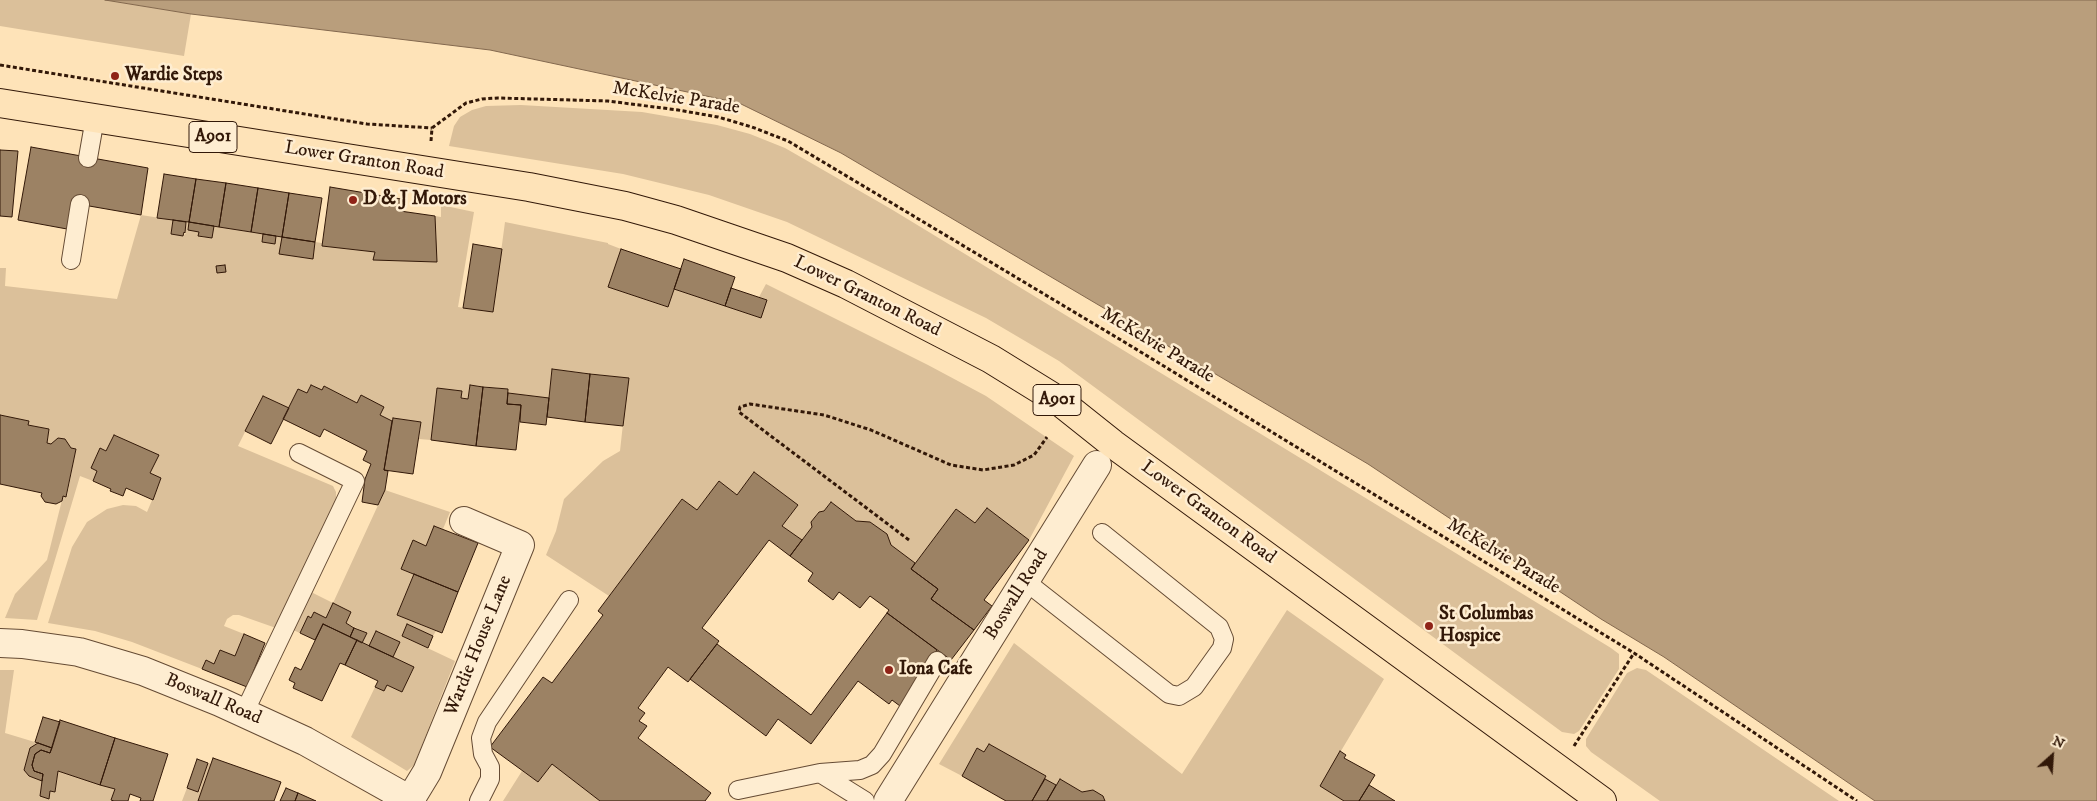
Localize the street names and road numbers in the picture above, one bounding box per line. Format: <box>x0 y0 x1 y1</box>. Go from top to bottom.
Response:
street label: McKelvie Parade <box>611 78 741 120</box>
road number: A901 <box>189 121 237 152</box>
street label: Lower Granton Road <box>283 137 445 185</box>
street label: Lower Granton Road <box>790 251 944 343</box>
street label: McKelvie Parade <box>1096 303 1218 389</box>
road number: A901 <box>1033 384 1081 416</box>
street label: Lower Granton Road <box>1136 456 1280 570</box>
street label: McKelvie Parade <box>1442 514 1564 600</box>
street label: Boswall Road <box>980 545 1054 645</box>
street label: Wardie House Lane <box>440 572 518 720</box>
street label: Boswall Road <box>161 669 265 731</box>

